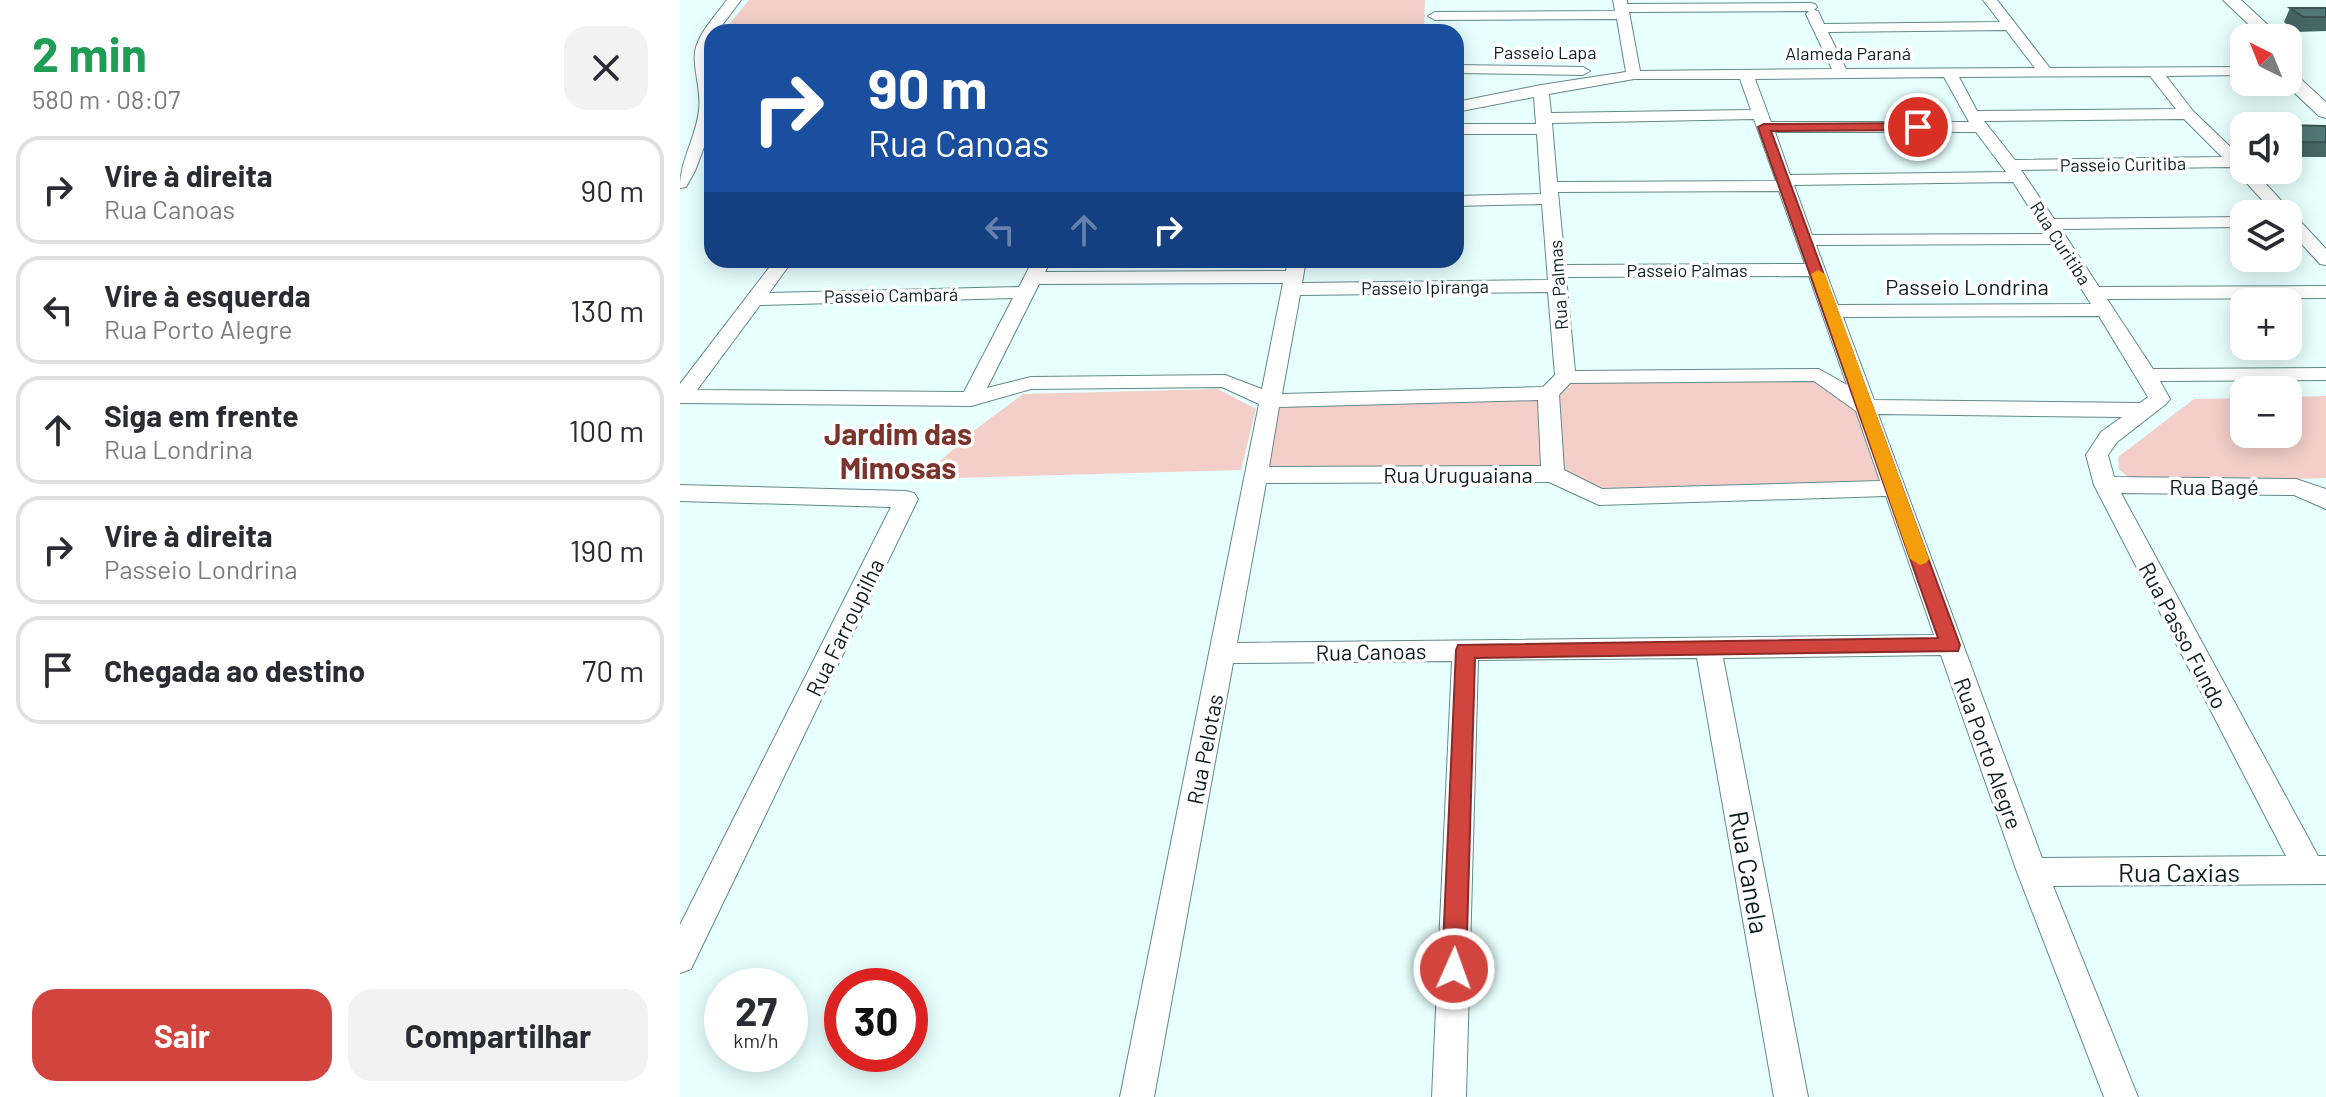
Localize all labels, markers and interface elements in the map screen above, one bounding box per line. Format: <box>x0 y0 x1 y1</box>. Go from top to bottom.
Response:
text: 2 min <box>32 24 147 82</box>
north arrow <box>2230 24 2302 96</box>
map controls <box>2230 24 2302 448</box>
button: close <box>564 26 648 110</box>
street label: Passeio Lapa <box>1494 41 1597 63</box>
street label: Alameda Paraná <box>1785 42 1911 64</box>
text: 90 m <box>868 53 988 120</box>
icon: right <box>736 56 840 160</box>
text: 580 m · 08:07 <box>32 83 180 114</box>
pin <box>1884 93 1952 161</box>
icon: arrive <box>1896 105 1940 149</box>
button: sound <box>2230 112 2302 184</box>
text: Rua Canoas <box>868 121 1049 164</box>
street label: Passeio Curitiba <box>2060 152 2186 176</box>
text: Vire à direita <box>104 157 273 193</box>
icon: right <box>36 168 80 212</box>
text: 90 m <box>581 172 644 208</box>
text: Rua Canoas <box>104 193 235 224</box>
street label: Rua Curitiba <box>2026 197 2096 289</box>
button: layers <box>2230 200 2302 272</box>
icon: left <box>978 208 1022 252</box>
icon: ahead <box>1062 208 1106 252</box>
icon: right <box>1146 208 1190 252</box>
street label: Rua Palmas <box>1544 239 1572 331</box>
street label: Passeio Palmas <box>1626 259 1748 281</box>
street label: Passeio Londrina <box>1885 273 2049 299</box>
street label: Passeio Ipiranga <box>1361 275 1489 299</box>
text: Vire à esquerda <box>104 277 311 313</box>
street label: Passeio Cambará <box>824 283 958 307</box>
icon: left <box>36 288 80 332</box>
button: + <box>2230 288 2302 360</box>
text: 130 m <box>570 292 644 328</box>
text: Rua Porto Alegre <box>104 313 292 344</box>
button: − <box>2230 376 2302 448</box>
text: Siga em frente <box>104 397 299 433</box>
icon: ahead <box>36 408 80 452</box>
text: 100 m <box>569 412 644 448</box>
district label: Jardim das Mimosas <box>824 415 972 485</box>
text: Rua Londrina <box>104 433 253 464</box>
street label: Rua Uruguaiana <box>1383 461 1533 487</box>
street label: Rua Bagé <box>2169 473 2259 499</box>
text: Vire à direita <box>104 517 273 553</box>
icon: right <box>36 528 80 572</box>
text: 190 m <box>570 532 644 568</box>
text: Passeio Londrina <box>104 553 297 584</box>
street label: Rua Farroupilha <box>800 554 888 700</box>
street label: Rua Passo Fundo <box>2134 557 2234 713</box>
street label: Rua Canoas <box>1315 637 1427 665</box>
icon: arrive <box>36 648 80 692</box>
text: Chegada ao destino <box>104 652 365 688</box>
text: 70 m <box>582 652 644 688</box>
street label: Rua Porto Alegre <box>1950 674 2028 832</box>
street label: Rua Pelotas <box>1181 692 1227 806</box>
street label: Rua Canela <box>1724 808 1776 936</box>
street label: Rua Caxias <box>2118 856 2240 887</box>
position arrow <box>1412 927 1496 1011</box>
speed limit sign: 30 <box>824 968 928 1072</box>
text: 27 <box>735 986 777 1034</box>
button: Sair <box>32 989 332 1081</box>
button: Compartilhar <box>348 989 648 1081</box>
text: km/h <box>733 1028 779 1052</box>

